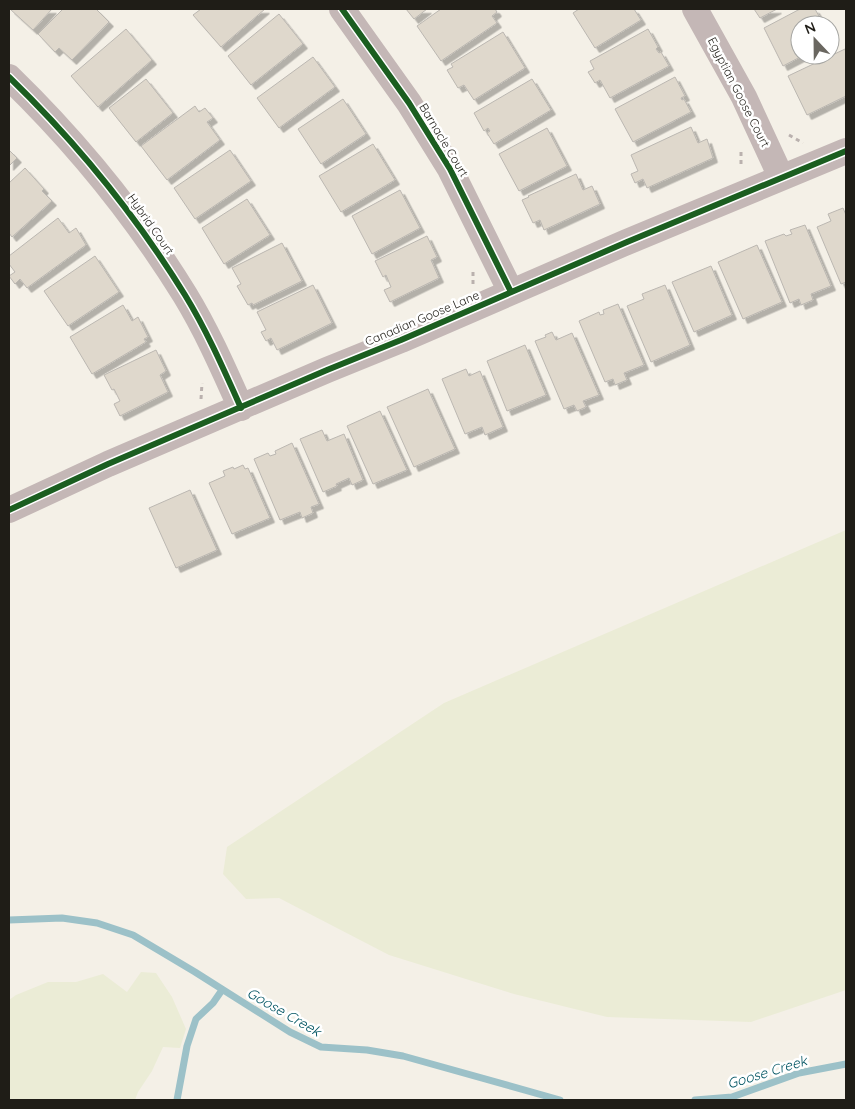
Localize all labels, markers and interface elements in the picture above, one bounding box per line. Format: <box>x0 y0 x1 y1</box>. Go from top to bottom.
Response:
north arrow <box>790 15 840 65</box>
text: N <box>802 18 818 38</box>
street label: Egyptian Goose Court <box>705 34 773 150</box>
street label: Barnacle Court <box>416 100 472 180</box>
street label: Hybrid Court <box>124 191 178 257</box>
street label: Canadian Goose Lane <box>363 287 482 349</box>
water label: Goose Creek <box>244 984 326 1041</box>
water label: Goose Creek <box>725 1051 811 1093</box>

